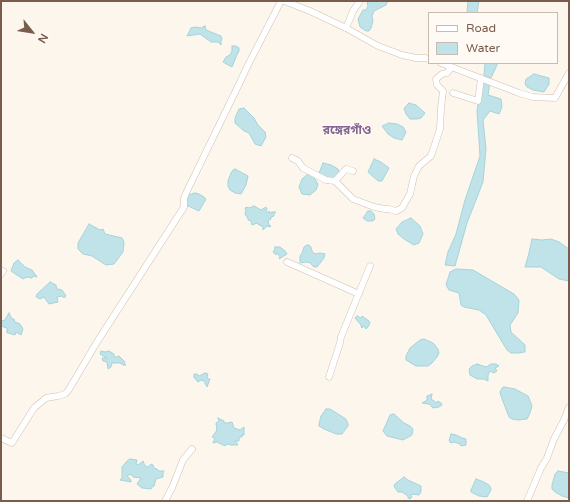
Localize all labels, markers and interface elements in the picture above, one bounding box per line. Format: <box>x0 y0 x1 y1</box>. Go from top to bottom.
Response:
north arrow <box>12 12 52 52</box>
legend <box>428 12 558 64</box>
text: Road <box>466 21 496 35</box>
text: N <box>35 31 51 45</box>
text: Water <box>466 41 500 55</box>
district label: রঙ্গেরগাঁও <box>323 124 371 138</box>

